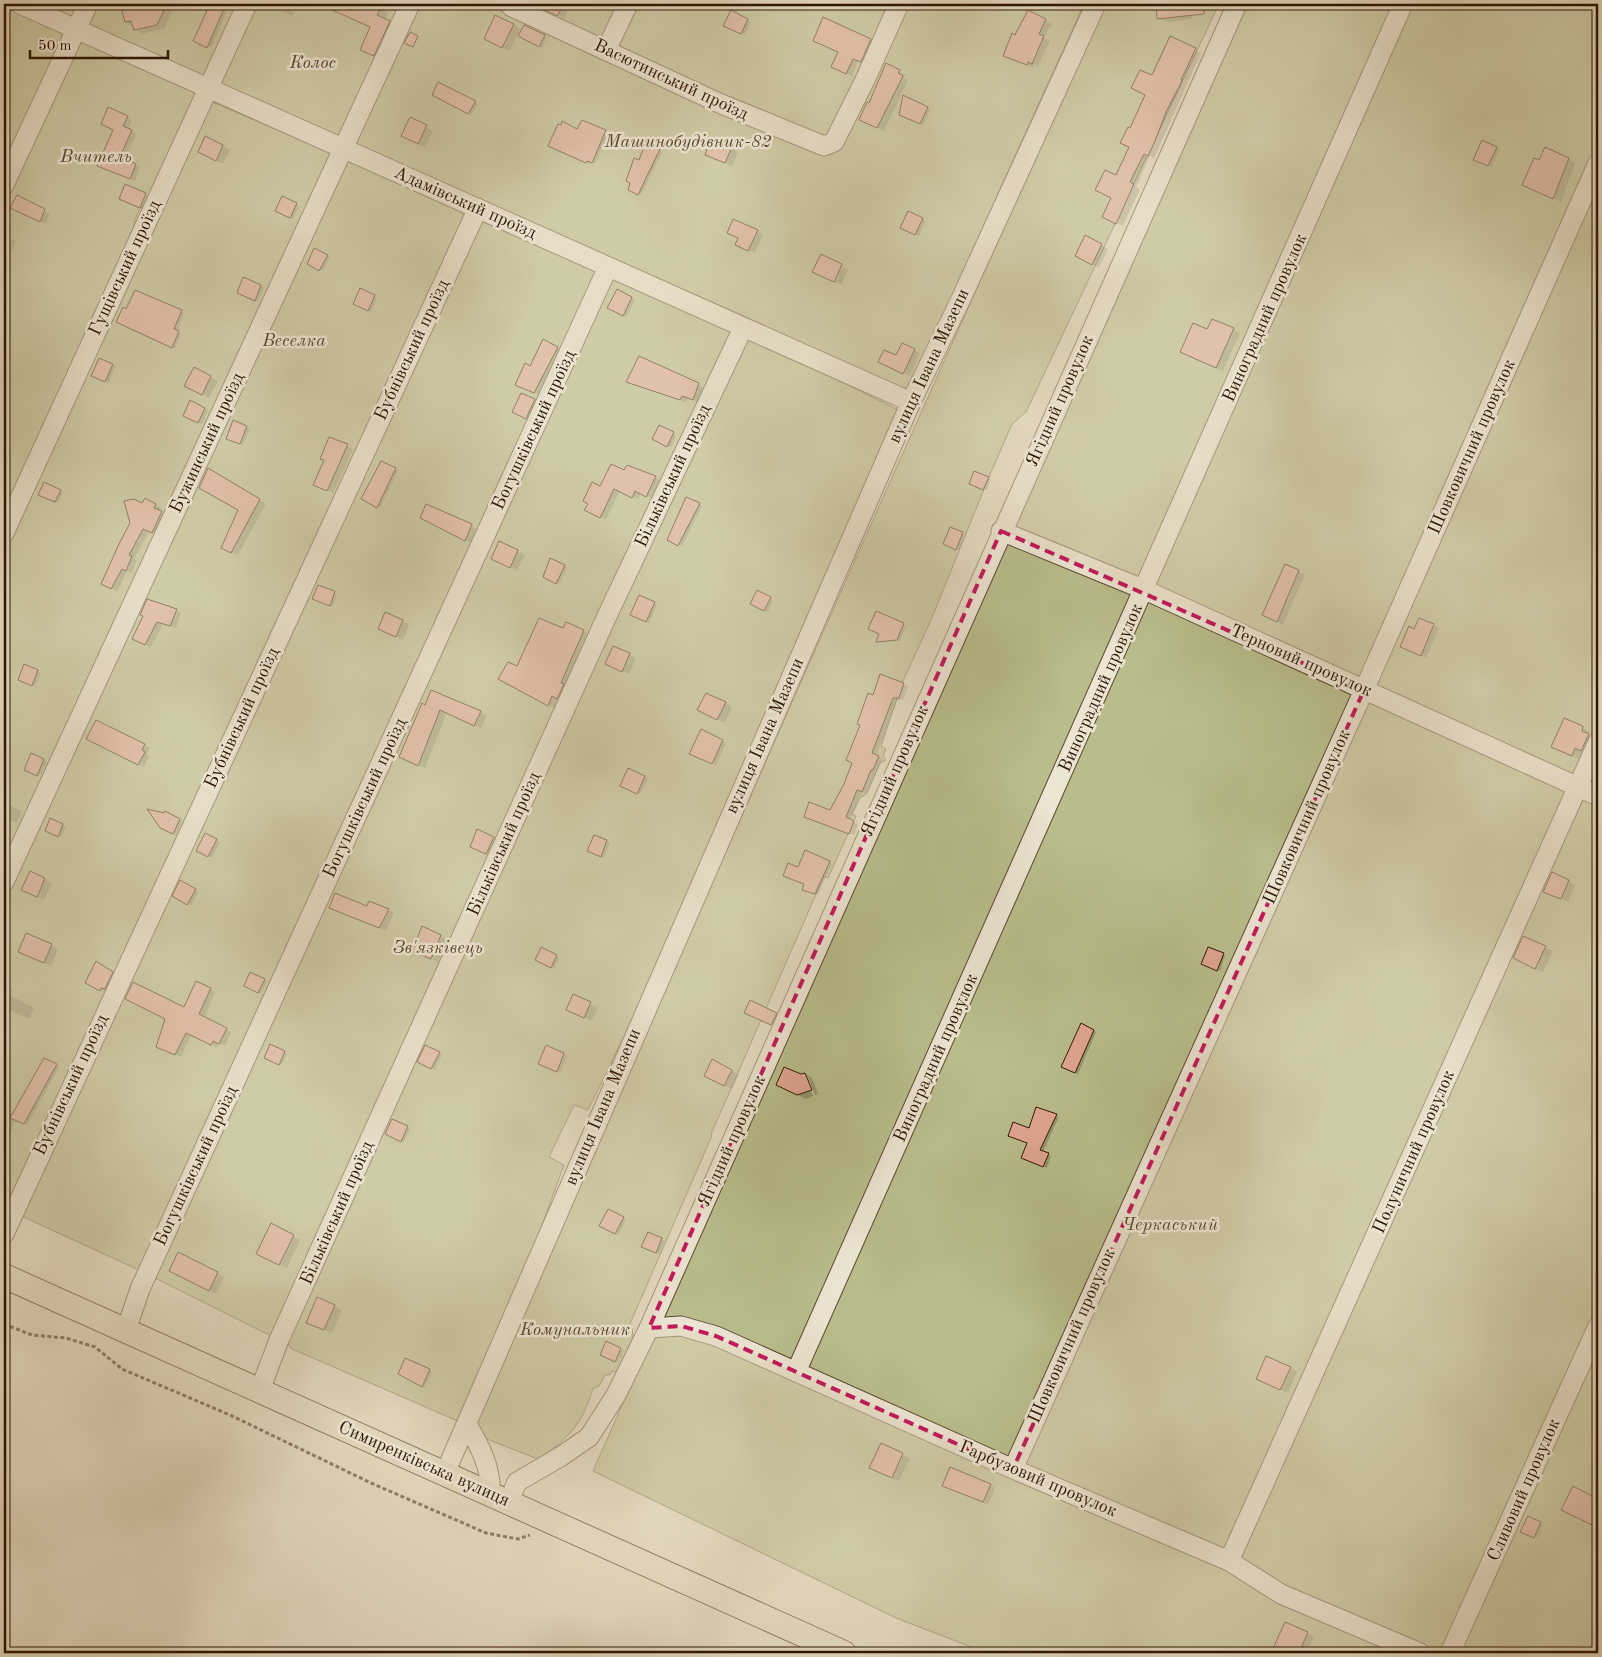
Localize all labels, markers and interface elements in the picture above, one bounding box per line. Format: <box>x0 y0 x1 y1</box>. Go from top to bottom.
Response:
scale bar <box>30 28 168 60</box>
street label: Васютинський проїзд <box>591 36 751 124</box>
text: 50 m <box>38 39 72 54</box>
park label: Колос <box>289 54 336 72</box>
park label: Машинобудівник-82 <box>603 133 772 151</box>
park label: Вчитель <box>59 148 132 166</box>
street label: Адамівський проїзд <box>391 163 539 243</box>
street label: Гущівський проїзд <box>86 197 164 338</box>
street label: Виноградний провулок <box>1220 231 1310 405</box>
street label: Бубнівський проїзд <box>371 277 453 423</box>
street label: вулиця Івана Мазепи <box>885 286 973 446</box>
park label: Веселка <box>261 332 326 350</box>
street label: Ягідний провулок <box>1023 333 1097 469</box>
street label: Богушківський проїзд <box>489 347 579 513</box>
street label: Шовковичний провулок <box>1425 357 1519 537</box>
street label: Бужинський проїзд <box>167 370 248 516</box>
street label: Більківський проїзд <box>632 402 714 550</box>
street label: Виноградний провулок <box>1056 601 1146 775</box>
street label: Терновий провулок <box>1227 622 1375 700</box>
street label: Бубнівський проїзд <box>201 645 283 791</box>
street label: вулиця Івана Мазепи <box>723 655 807 817</box>
street label: Ягідний провулок <box>858 703 932 839</box>
street label: Богушківський проїзд <box>320 715 410 881</box>
street label: Шовковичний провулок <box>1260 727 1354 907</box>
street label: Більківський проїзд <box>464 769 544 919</box>
park label: Зв'язківець <box>393 939 483 957</box>
street label: Виноградний провулок <box>891 971 981 1145</box>
street label: Бубнівський проїзд <box>30 1012 112 1158</box>
street label: вулиця Івана Мазепи <box>562 1026 644 1188</box>
street label: Полуничний провулок <box>1370 1068 1458 1236</box>
street label: Ягідний провулок <box>695 1073 769 1209</box>
street label: Богушківський проїзд <box>151 1083 241 1249</box>
street label: Більківський проїзд <box>297 1138 377 1288</box>
park label: Черкаський <box>1122 1216 1218 1234</box>
street label: Шовковичний провулок <box>1025 1246 1119 1426</box>
park label: Комунальник <box>519 1321 630 1339</box>
street label: Сливовий провулок <box>1485 1416 1563 1564</box>
street label: Симиренківська вулиця <box>336 1418 512 1510</box>
street label: Гарбузовий провулок <box>956 1438 1120 1520</box>

